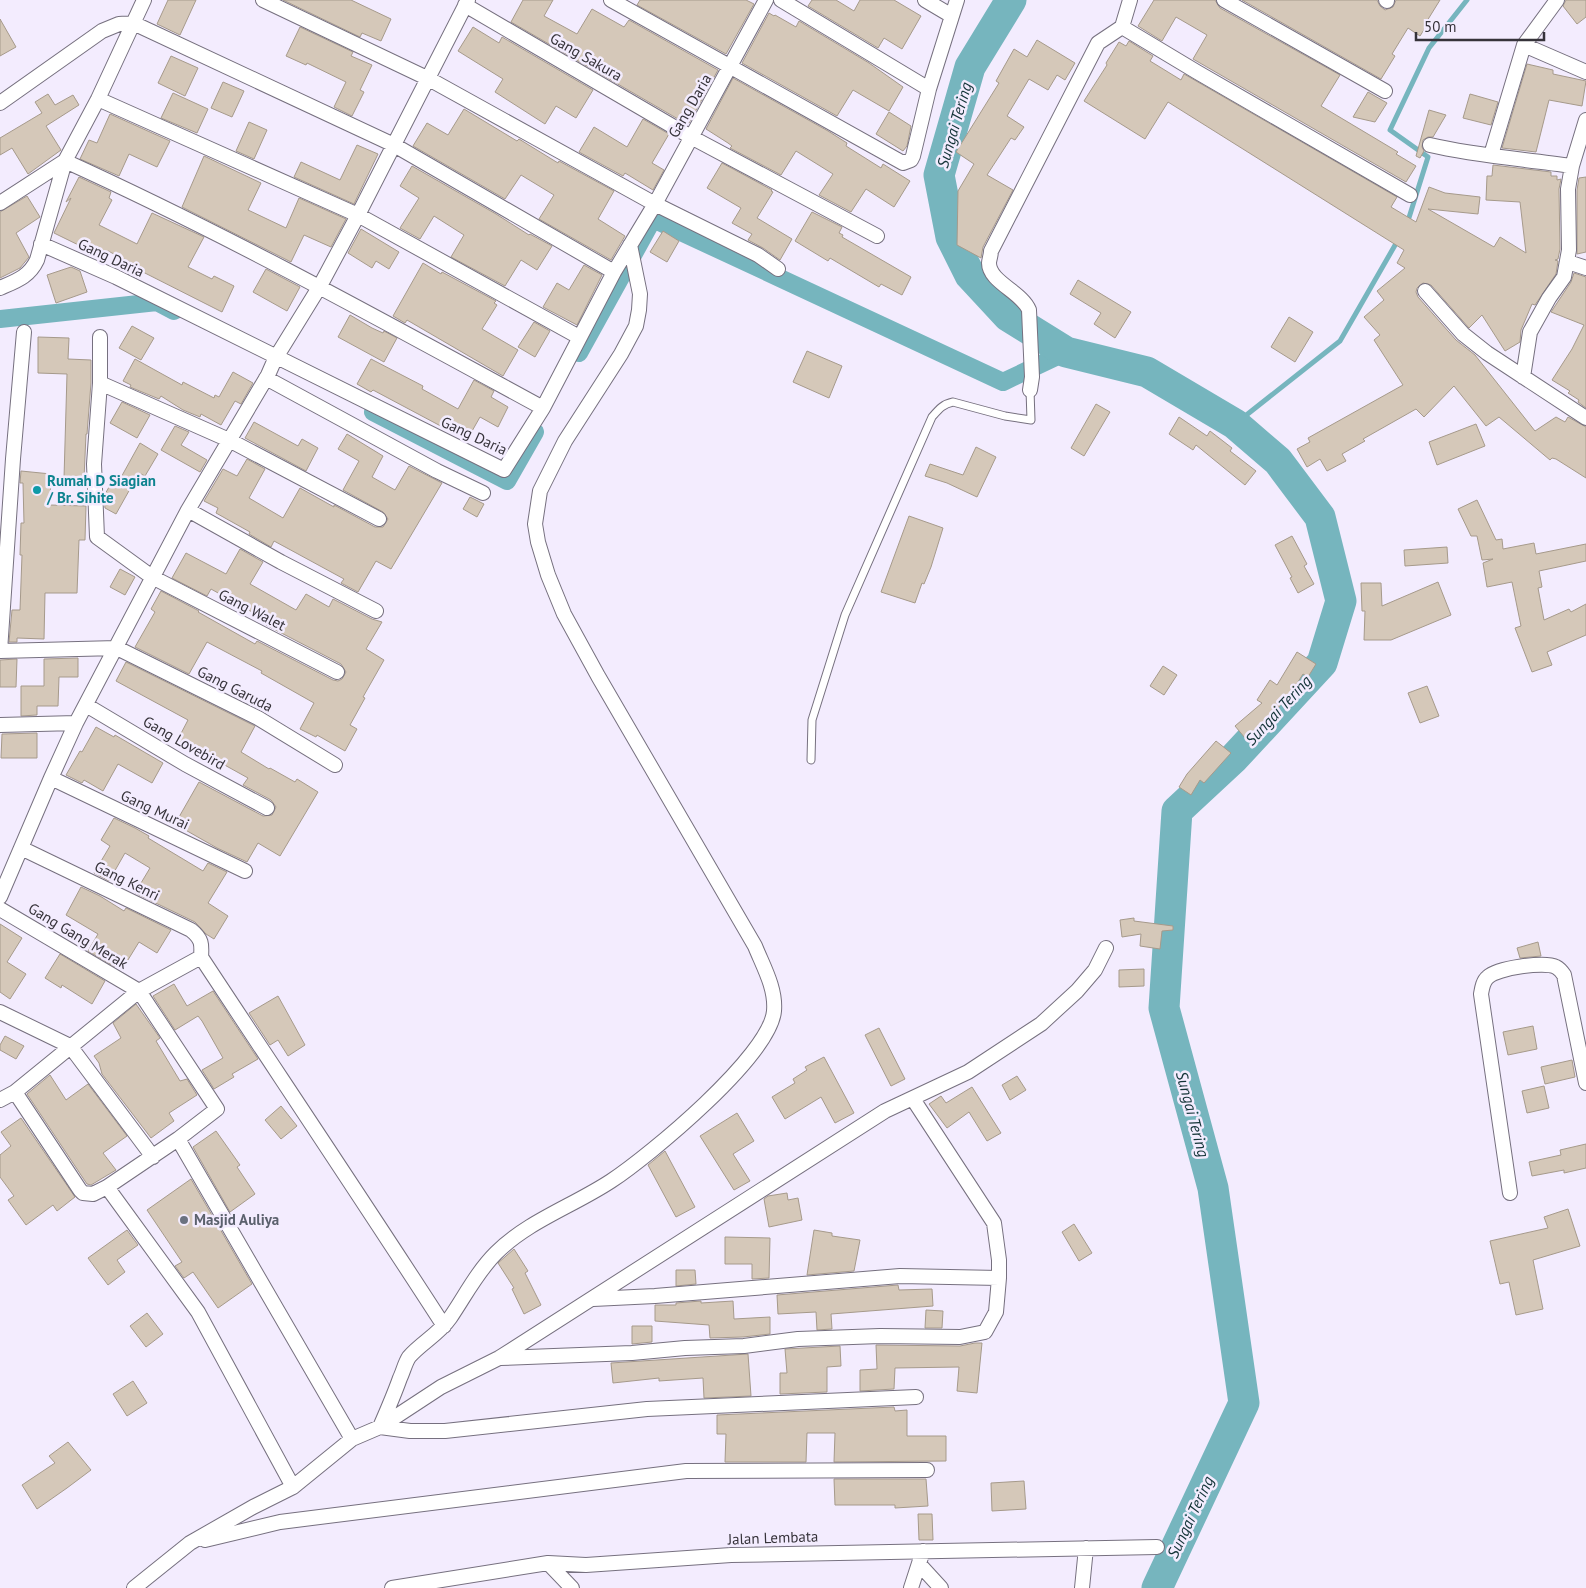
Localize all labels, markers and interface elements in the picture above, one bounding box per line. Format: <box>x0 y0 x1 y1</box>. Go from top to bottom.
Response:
scale bar <box>1416 10 1544 42</box>
text: 50 m <box>1424 17 1457 36</box>
street label: Gang Sakura <box>547 28 626 85</box>
street label: Gang Daria <box>664 70 715 141</box>
water label: Sungai Tering <box>932 80 976 170</box>
street label: Gang Daria <box>75 234 147 281</box>
street label: Gang Daria <box>438 412 510 459</box>
place label: Rumah D Siagian / Br. Sihite <box>46 471 156 507</box>
marker: Rumah D Siagian / Br. Sihite <box>31 484 43 496</box>
street label: Gang Walet <box>215 585 289 635</box>
street label: Gang Garuda <box>194 661 276 716</box>
water label: Sungai Tering <box>1241 671 1315 749</box>
street label: Gang Lovebird <box>140 711 229 774</box>
street label: Gang Murai <box>118 785 192 834</box>
street label: Gang Kenri <box>91 857 163 904</box>
street label: Gang Gang Merak <box>25 898 132 973</box>
water label: Sungai Tering <box>1172 1069 1214 1159</box>
place label: Masjid Auliya <box>194 1210 279 1229</box>
marker: Masjid Auliya <box>178 1214 190 1226</box>
water label: Sungai Tering <box>1162 1473 1218 1561</box>
street label: Jalan Lembata <box>726 1526 819 1549</box>

